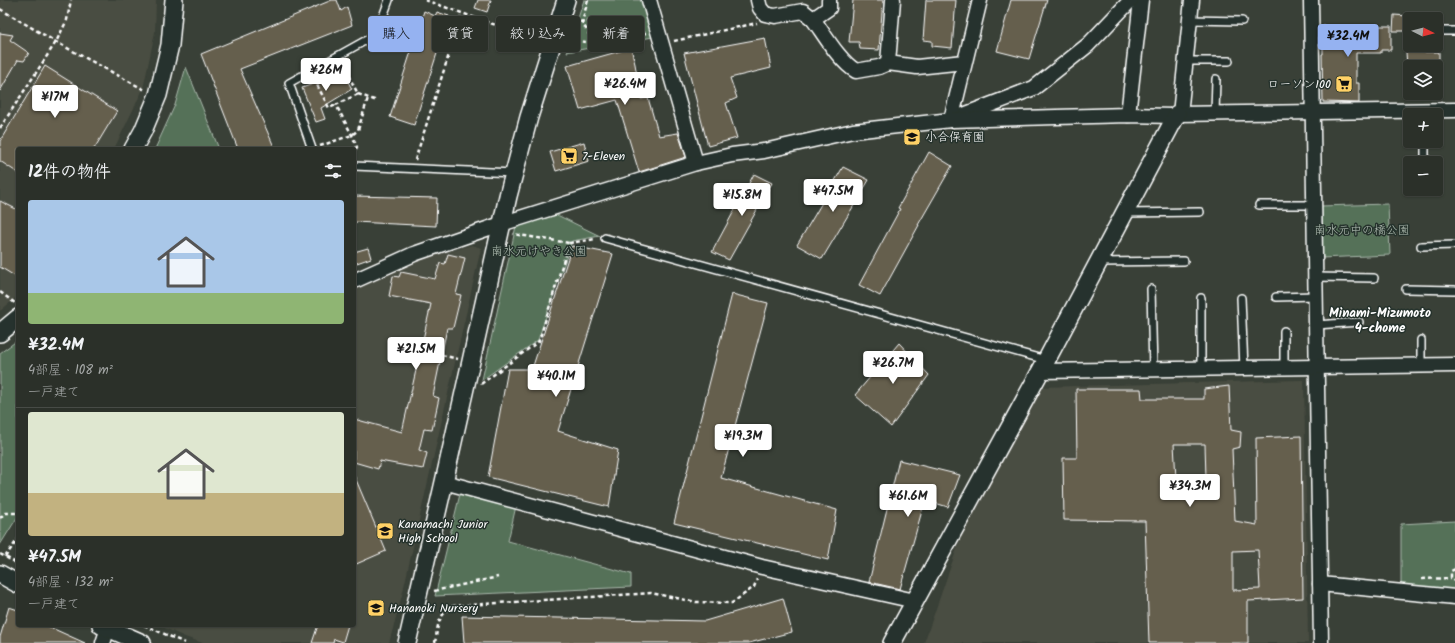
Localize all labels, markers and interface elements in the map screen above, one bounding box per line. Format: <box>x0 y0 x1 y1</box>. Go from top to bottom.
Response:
north arrow <box>1403 12 1443 52</box>
map controls <box>1403 12 1443 196</box>
chip: 購入 <box>368 16 424 52</box>
chip: 賃貸 <box>432 16 488 52</box>
chip: 絞り込み <box>496 16 580 52</box>
chip: 新着 <box>588 16 644 52</box>
pin: ¥32.4M <box>1315 24 1381 58</box>
text: ¥32.4M <box>1327 26 1369 47</box>
pin: ¥26M <box>302 58 350 92</box>
text: ¥26M <box>310 60 342 81</box>
button: layers <box>1403 60 1443 100</box>
pin: ¥26.4M <box>592 72 658 106</box>
text: ¥26.4M <box>604 74 646 95</box>
supermarket icon: ローソン100 <box>1334 74 1354 94</box>
place label: ローソン100 <box>1267 75 1331 94</box>
pin: ¥17M <box>31 85 79 119</box>
text: ¥17M <box>41 87 69 108</box>
button: + <box>1403 108 1443 148</box>
school or university icon: 小合保育園 <box>902 127 922 147</box>
place label: 小合保育園 <box>925 128 985 147</box>
supermarket icon: 7-Eleven <box>559 146 579 166</box>
place label: 7-Eleven <box>582 147 625 166</box>
button: − <box>1403 156 1443 196</box>
text: 12件の物件 <box>28 159 111 186</box>
icon: filters <box>322 160 344 182</box>
pin: ¥47.5M <box>800 179 866 213</box>
text: ¥47.5M <box>813 181 853 202</box>
pin: ¥15.8M <box>709 183 775 217</box>
text: ¥15.8M <box>722 185 762 206</box>
park label: 南水元中の橋公園 <box>1314 221 1410 240</box>
icon: home <box>150 226 222 298</box>
park label: 南水元けやき公園 <box>491 242 587 261</box>
district label: Minami-Mizumoto 4-chome <box>1329 303 1431 339</box>
text: ¥32.4M <box>28 332 84 359</box>
pin: ¥21.5M <box>383 337 449 371</box>
text: ¥21.5M <box>397 339 436 360</box>
pin: ¥26.7M <box>860 351 926 385</box>
text: ¥26.7M <box>872 353 914 374</box>
text: 4部屋 · 108 m² <box>28 360 113 381</box>
pin: ¥40.1M <box>523 364 589 398</box>
text: ¥40.1M <box>537 366 575 387</box>
text: 一戸建て <box>28 382 80 403</box>
pin: ¥19.3M <box>710 424 776 458</box>
text: ¥19.3M <box>724 426 762 447</box>
icon: home <box>150 438 222 510</box>
pin: ¥34.3M <box>1157 474 1223 508</box>
text: ¥34.3M <box>1169 476 1211 497</box>
pin: ¥61.6M <box>875 484 941 518</box>
text: ¥61.6M <box>889 486 927 507</box>
place label: Kanamachi Junior High School <box>398 515 488 548</box>
school or university icon: Kanamachi Junior High School <box>375 521 395 541</box>
text: ¥47.5M <box>28 544 81 571</box>
text: 4部屋 · 132 m² <box>28 572 113 593</box>
text: 一戸建て <box>28 594 80 615</box>
school or university icon: Hananoki Nursery <box>366 598 386 618</box>
place label: Hananoki Nursery <box>389 599 478 618</box>

